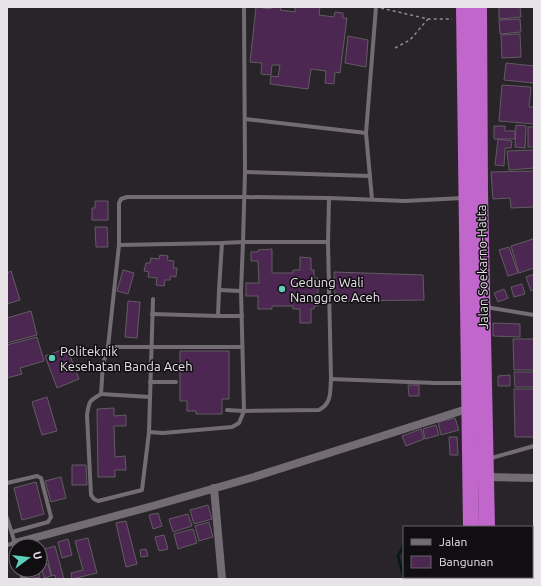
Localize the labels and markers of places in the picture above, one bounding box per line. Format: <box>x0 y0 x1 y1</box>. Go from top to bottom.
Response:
place label: Gedung Wali Nanggroe Aceh <box>290 275 380 304</box>
marker: Gedung Wali Nanggroe Aceh <box>277 284 287 294</box>
place label: Politeknik Kesehatan Banda Aceh <box>60 344 193 373</box>
marker: Politeknik Kesehatan Banda Aceh <box>47 353 57 363</box>

